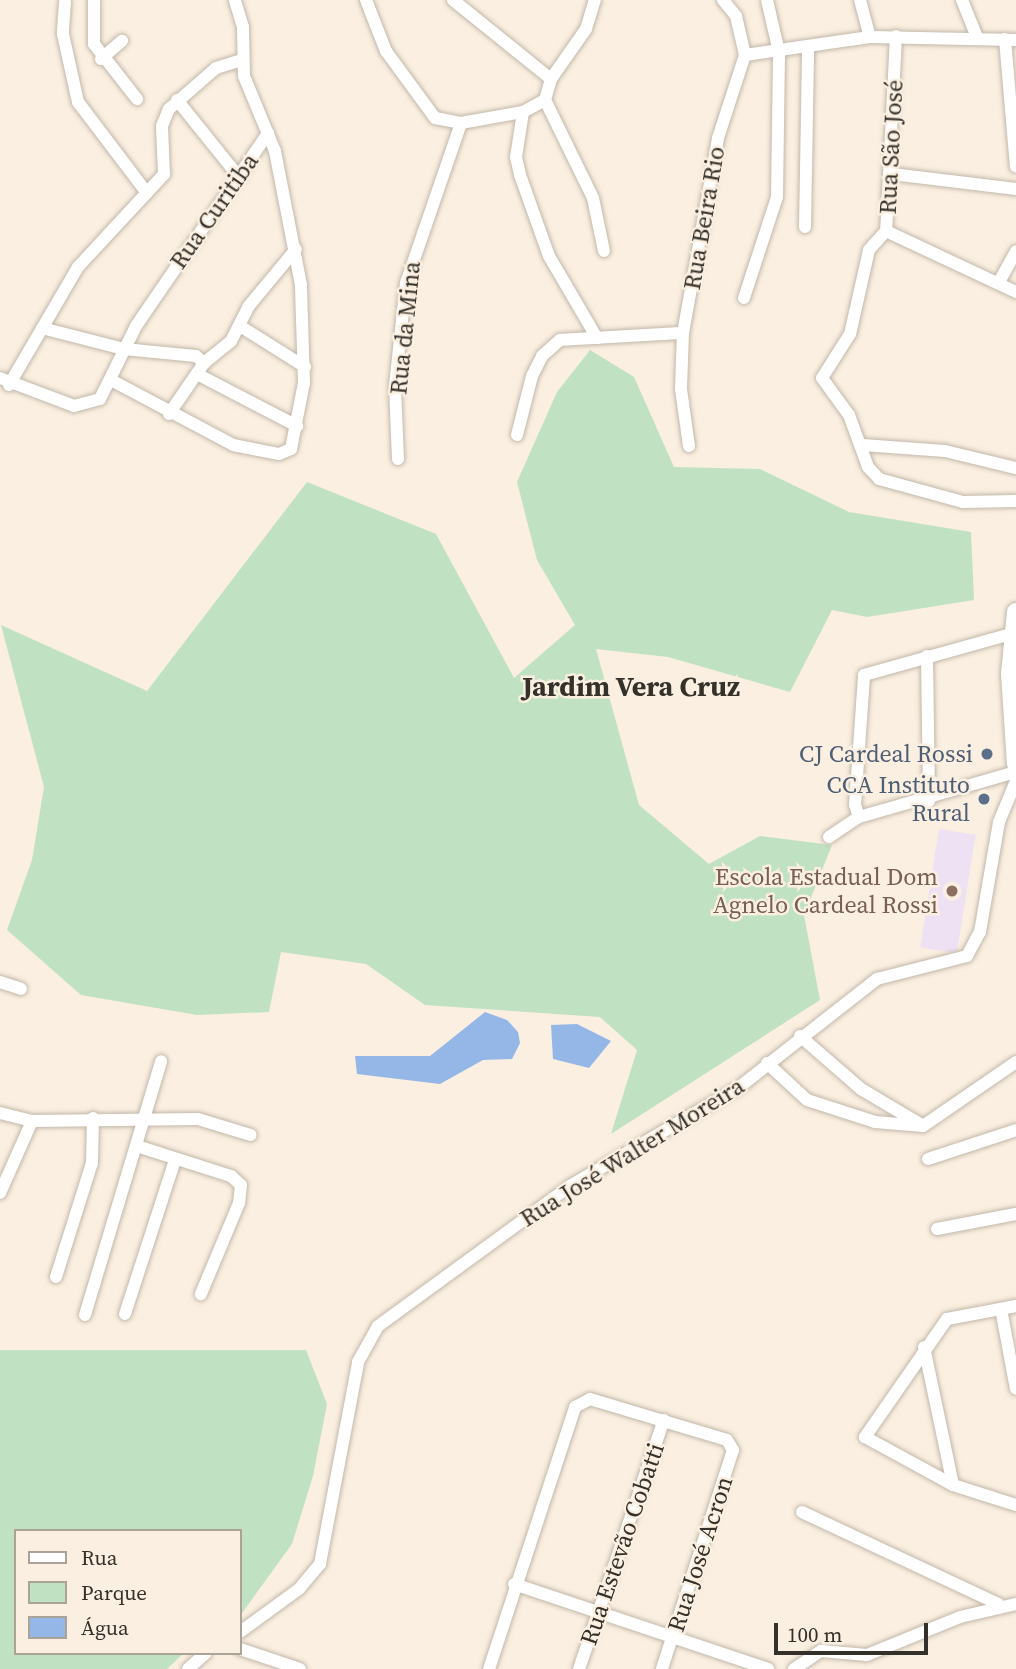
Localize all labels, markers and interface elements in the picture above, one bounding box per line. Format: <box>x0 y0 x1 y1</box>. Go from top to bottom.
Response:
street label: Rua São José <box>873 79 909 215</box>
street label: Rua Beira Rio <box>677 144 731 292</box>
street label: Rua Curitiba <box>164 148 264 274</box>
street label: Rua da Mina <box>384 260 426 396</box>
district label: Jardim Vera Cruz <box>522 669 740 703</box>
place label: CJ Cardeal Rossi <box>799 740 973 768</box>
marker: CJ Cardeal Rossi <box>979 746 995 762</box>
place label: CCA Instituto Rural <box>827 771 970 827</box>
marker: CCA Instituto Rural <box>976 791 992 807</box>
place label: Escola Estadual Dom Agnelo Cardeal Rossi <box>713 863 938 919</box>
marker: Escola Estadual Dom Agnelo Cardeal Rossi <box>944 883 960 899</box>
street label: Rua José Walter Moreira <box>514 1071 750 1233</box>
street label: Rua Estevão Cobatti <box>574 1439 670 1649</box>
street label: Rua José Acron <box>661 1473 739 1635</box>
legend <box>14 1529 242 1655</box>
text: Rua <box>81 1543 117 1572</box>
text: Parque <box>81 1578 147 1607</box>
scale bar <box>778 1610 932 1654</box>
text: Água <box>81 1613 129 1642</box>
text: 100 m <box>787 1620 842 1649</box>

